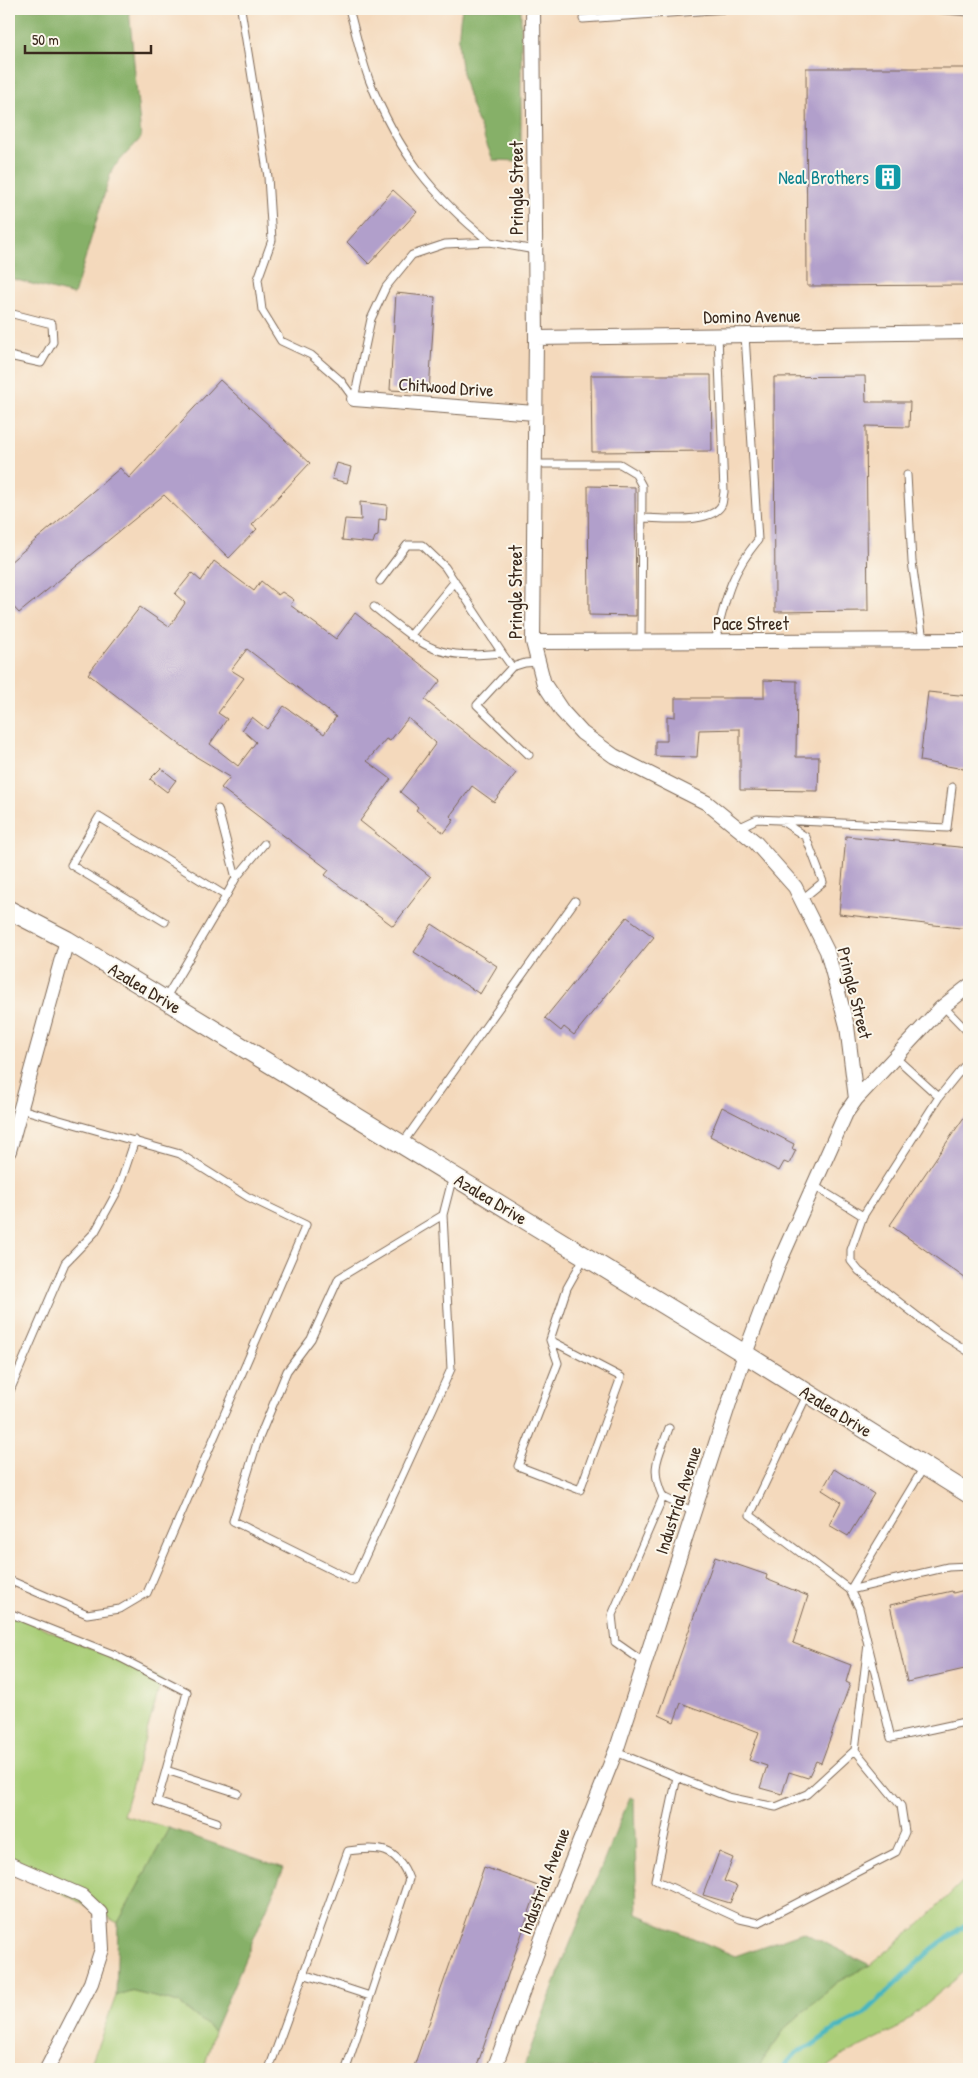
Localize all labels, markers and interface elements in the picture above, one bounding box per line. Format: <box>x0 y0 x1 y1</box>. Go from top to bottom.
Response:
scale bar <box>25 22 151 54</box>
text: 50 m <box>32 29 59 50</box>
street label: Pringle Street <box>504 140 529 235</box>
building icon: Neal Brothers <box>873 162 903 192</box>
place label: Neal Brothers <box>778 165 869 190</box>
street label: Domino Avenue <box>703 303 801 329</box>
street label: Chitwood Drive <box>397 371 495 403</box>
street label: Pringle Street <box>503 544 528 639</box>
street label: Pace Street <box>713 611 790 636</box>
street label: Pringle Street <box>832 944 879 1042</box>
street label: Azalea Drive <box>104 957 186 1019</box>
street label: Azalea Drive <box>450 1168 532 1230</box>
street label: Azalea Drive <box>795 1379 877 1443</box>
street label: Industrial Avenue <box>649 1443 707 1557</box>
street label: Industrial Avenue <box>512 1824 576 1938</box>

